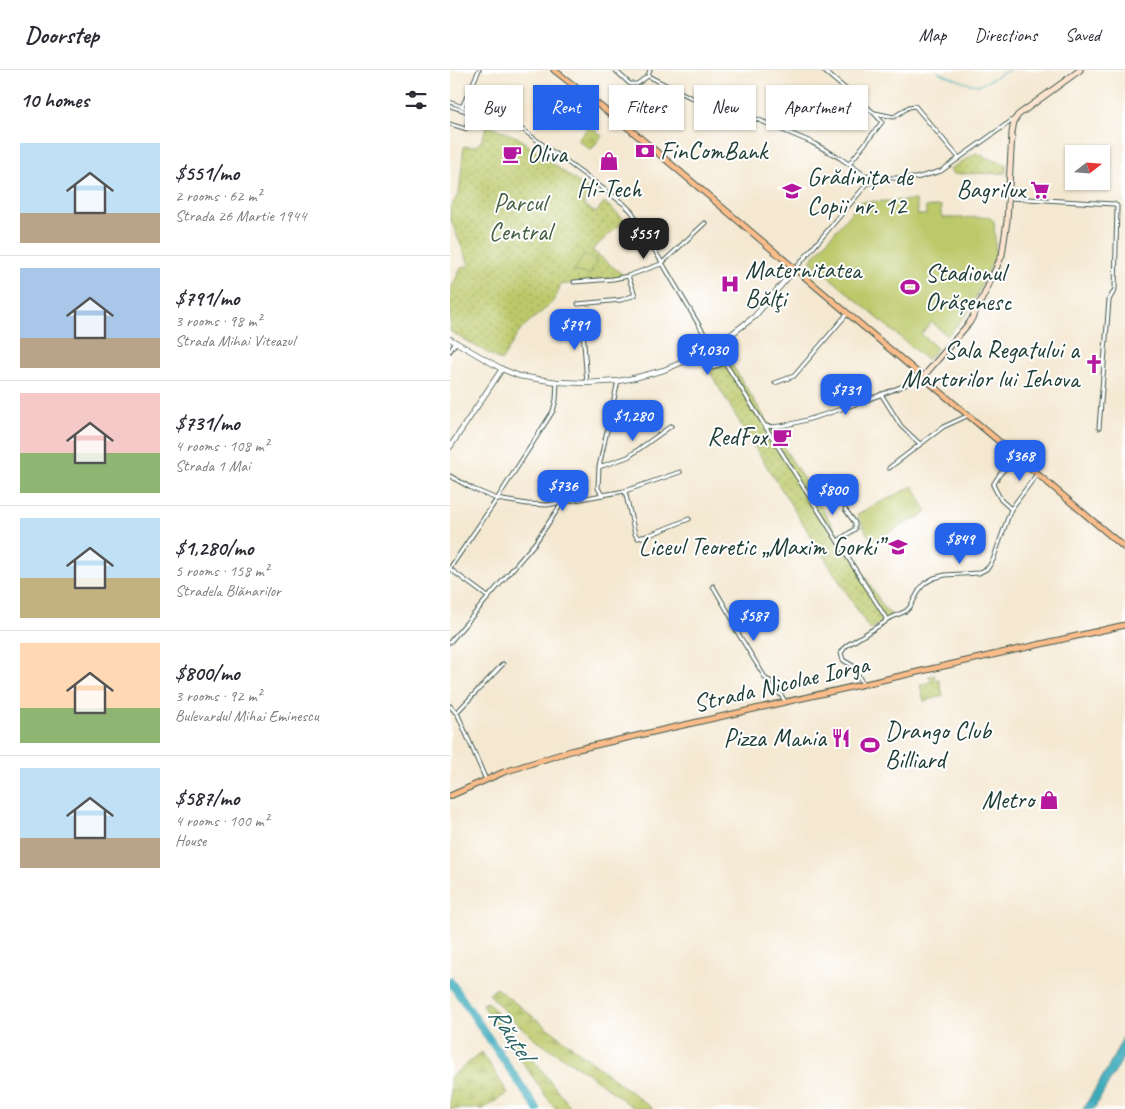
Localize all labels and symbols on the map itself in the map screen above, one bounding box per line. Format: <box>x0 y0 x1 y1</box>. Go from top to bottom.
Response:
place label: FinComBank <box>660 135 769 167</box>
place label: Oliva <box>527 138 569 170</box>
bank icon: FinComBank <box>634 140 656 162</box>
cafe icon: Oliva <box>501 143 523 165</box>
north arrow <box>1065 145 1110 190</box>
shop icon: Hi-Tech <box>598 150 620 172</box>
place label: Grădinița de Copii nr. 12 <box>807 161 915 222</box>
place label: Hi-Tech <box>577 173 643 205</box>
place label: Bagrilux <box>956 174 1027 206</box>
supermarket icon: Bagrilux <box>1029 179 1051 201</box>
school or university icon: Grădinița de Copii nr. 12 <box>781 180 803 202</box>
park label: Parcul Central <box>489 187 556 248</box>
pin: $551 <box>614 218 674 260</box>
place label: Maternitatea Bălţi <box>745 254 864 315</box>
place label: Stadionul Orășenesc <box>925 257 1012 318</box>
hospital icon: Maternitatea Bălţi <box>719 273 741 295</box>
sports icon: Stadionul Orășenesc <box>899 276 921 298</box>
pin: $791 <box>545 308 605 351</box>
pin: $1,030 <box>667 334 749 376</box>
place label: Sala Regatului a Martorilor lui Iehova <box>901 334 1082 395</box>
church icon: Sala Regatului a Martorilor lui Iehova <box>1083 353 1105 375</box>
pin: $731 <box>816 374 876 416</box>
pin: $1,280 <box>592 400 674 442</box>
place label: RedFox <box>707 421 769 453</box>
cafe icon: RedFox <box>771 426 793 448</box>
pin: $368 <box>990 440 1050 482</box>
pin: $736 <box>533 470 593 512</box>
pin: $800 <box>803 474 863 516</box>
pin: $849 <box>930 522 990 565</box>
place label: Liceul Teoretic „Maxim Gorki” <box>639 531 888 563</box>
school or university icon: Liceul Teoretic „Maxim Gorki” <box>887 536 909 558</box>
pin: $587 <box>724 600 784 642</box>
street label: Strada Nicolae Iorga <box>690 648 874 720</box>
place label: Drango Club Billiard <box>885 715 993 776</box>
place label: Pizza Mania <box>723 722 828 754</box>
restaurant icon: Pizza Mania <box>830 727 852 749</box>
sports icon: Drango Club Billiard <box>859 734 881 756</box>
place label: Metro <box>982 784 1037 816</box>
shop icon: Metro <box>1038 789 1060 811</box>
water label: Răuțel <box>481 1000 545 1073</box>

